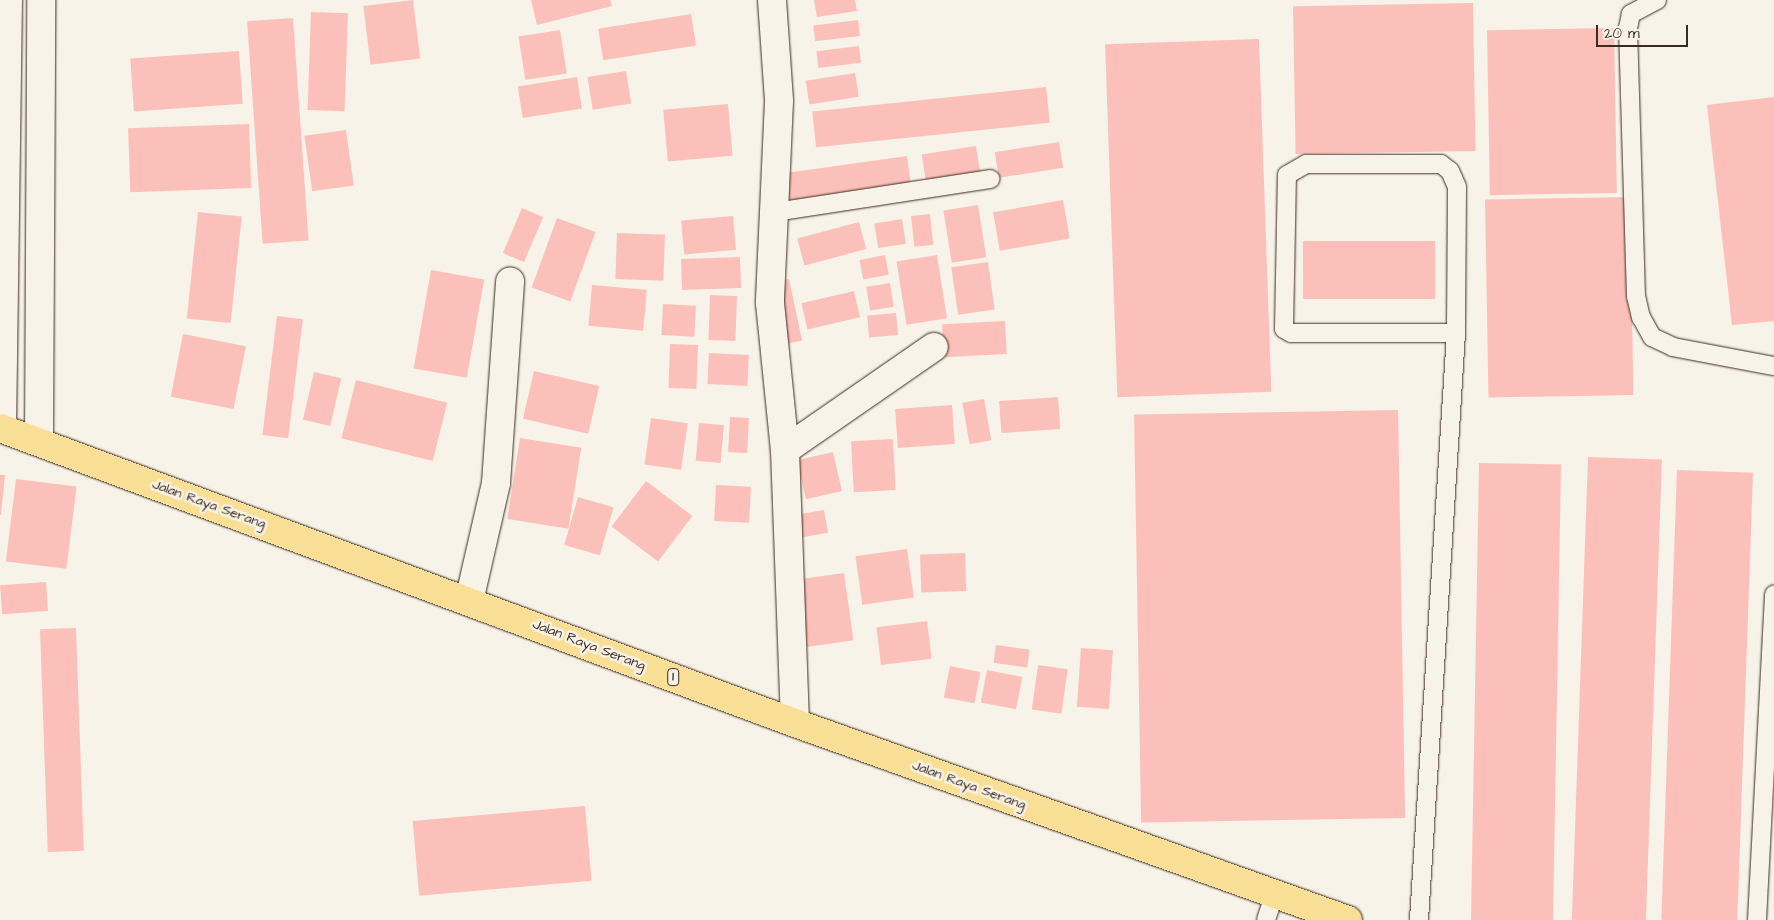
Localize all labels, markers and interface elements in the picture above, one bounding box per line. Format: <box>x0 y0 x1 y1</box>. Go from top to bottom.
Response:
scale bar <box>1599 15 1692 47</box>
text: 20 m <box>1604 23 1640 44</box>
street label: Jalan Raya Serang <box>150 476 268 532</box>
street label: Jalan Raya Serang <box>530 616 648 674</box>
road number: 1 <box>667 668 679 686</box>
street label: Jalan Raya Serang <box>910 757 1028 813</box>

